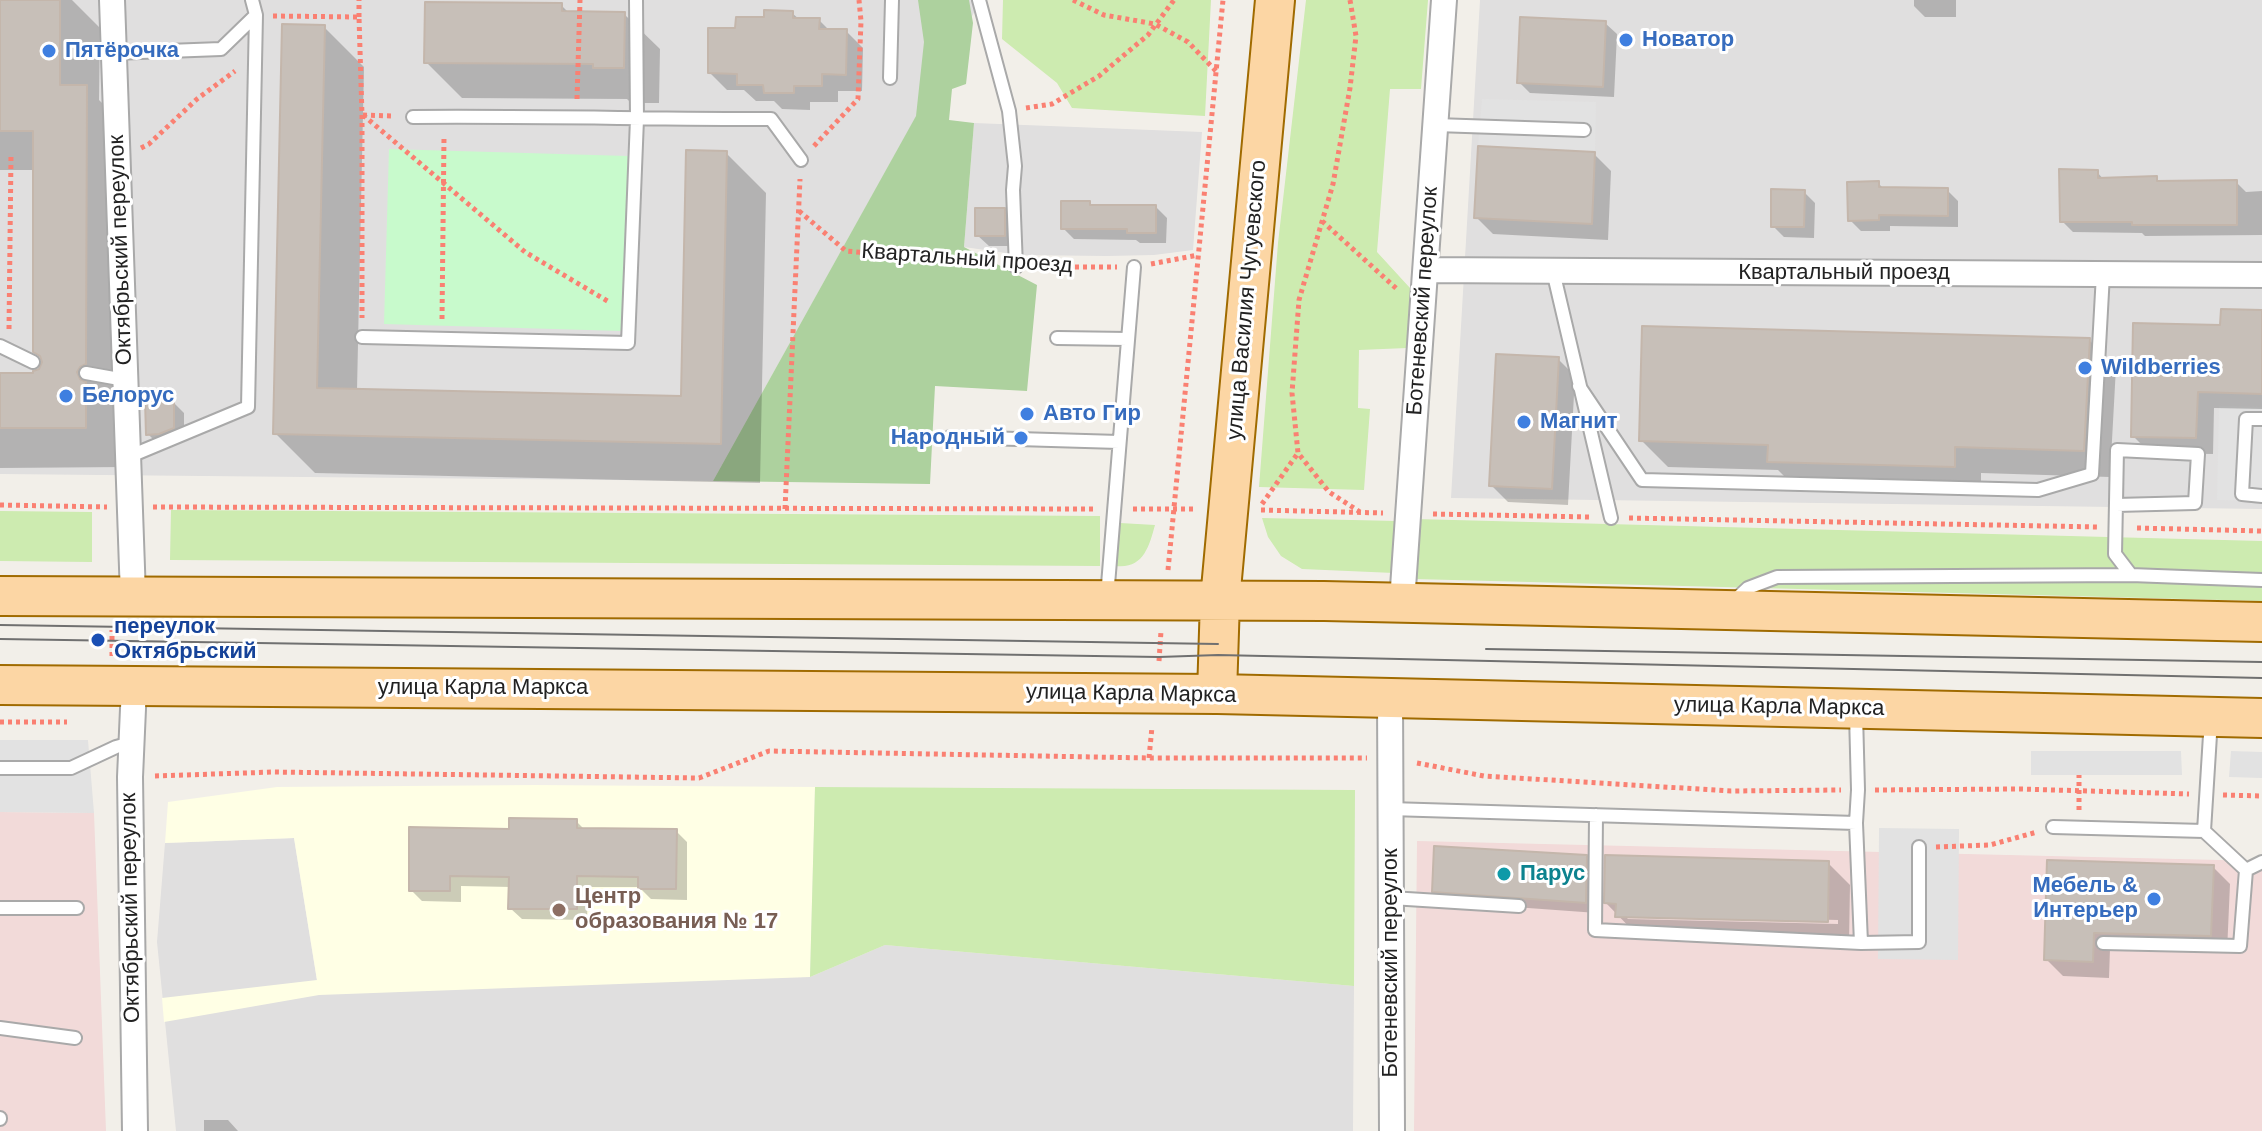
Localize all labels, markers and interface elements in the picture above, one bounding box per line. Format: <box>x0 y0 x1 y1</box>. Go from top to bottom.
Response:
place label: Новатор <box>1642 27 1734 53</box>
marker: Новатор <box>1617 31 1635 49</box>
place label: Пятёрочка <box>65 38 179 64</box>
marker: Пятёрочка <box>40 42 58 60</box>
street label: Октябрьский переулок <box>104 134 138 366</box>
street label: улица Василия Чугуевского <box>1222 159 1272 441</box>
street label: Ботеневский переулок <box>1402 186 1444 416</box>
street label: Квартальный проезд <box>861 238 1073 280</box>
street label: Квартальный проезд <box>1738 260 1950 286</box>
place label: Wildberries <box>2101 355 2221 381</box>
marker: Wildberries <box>2076 359 2094 377</box>
place label: Белорус <box>82 383 174 409</box>
marker: Белорус <box>57 387 75 405</box>
place label: Авто Гир <box>1043 401 1141 427</box>
marker: Авто Гир <box>1018 405 1036 423</box>
place label: Магнит <box>1540 409 1618 435</box>
marker: Магнит <box>1515 413 1533 431</box>
place label: Народный <box>891 425 1005 451</box>
marker: Народный <box>1012 429 1030 447</box>
place label: переулок Октябрьский <box>114 614 257 666</box>
marker: переулок Октябрьский <box>89 631 107 649</box>
street label: улица Карла Маркса <box>378 675 588 701</box>
street label: улица Карла Маркса <box>1026 679 1236 709</box>
street label: улица Карла Маркса <box>1674 692 1884 722</box>
street label: Октябрьский переулок <box>116 793 146 1023</box>
street label: Ботеневский переулок <box>1378 848 1404 1078</box>
place label: Парус <box>1520 861 1585 887</box>
marker: Парус <box>1495 865 1513 883</box>
place label: Мебель & Интерьер <box>2032 873 2138 924</box>
place label: Центр образования № 17 <box>575 884 778 936</box>
marker: Мебель & Интерьер <box>2145 890 2163 908</box>
marker: Центр образования № 17 <box>550 901 568 919</box>

